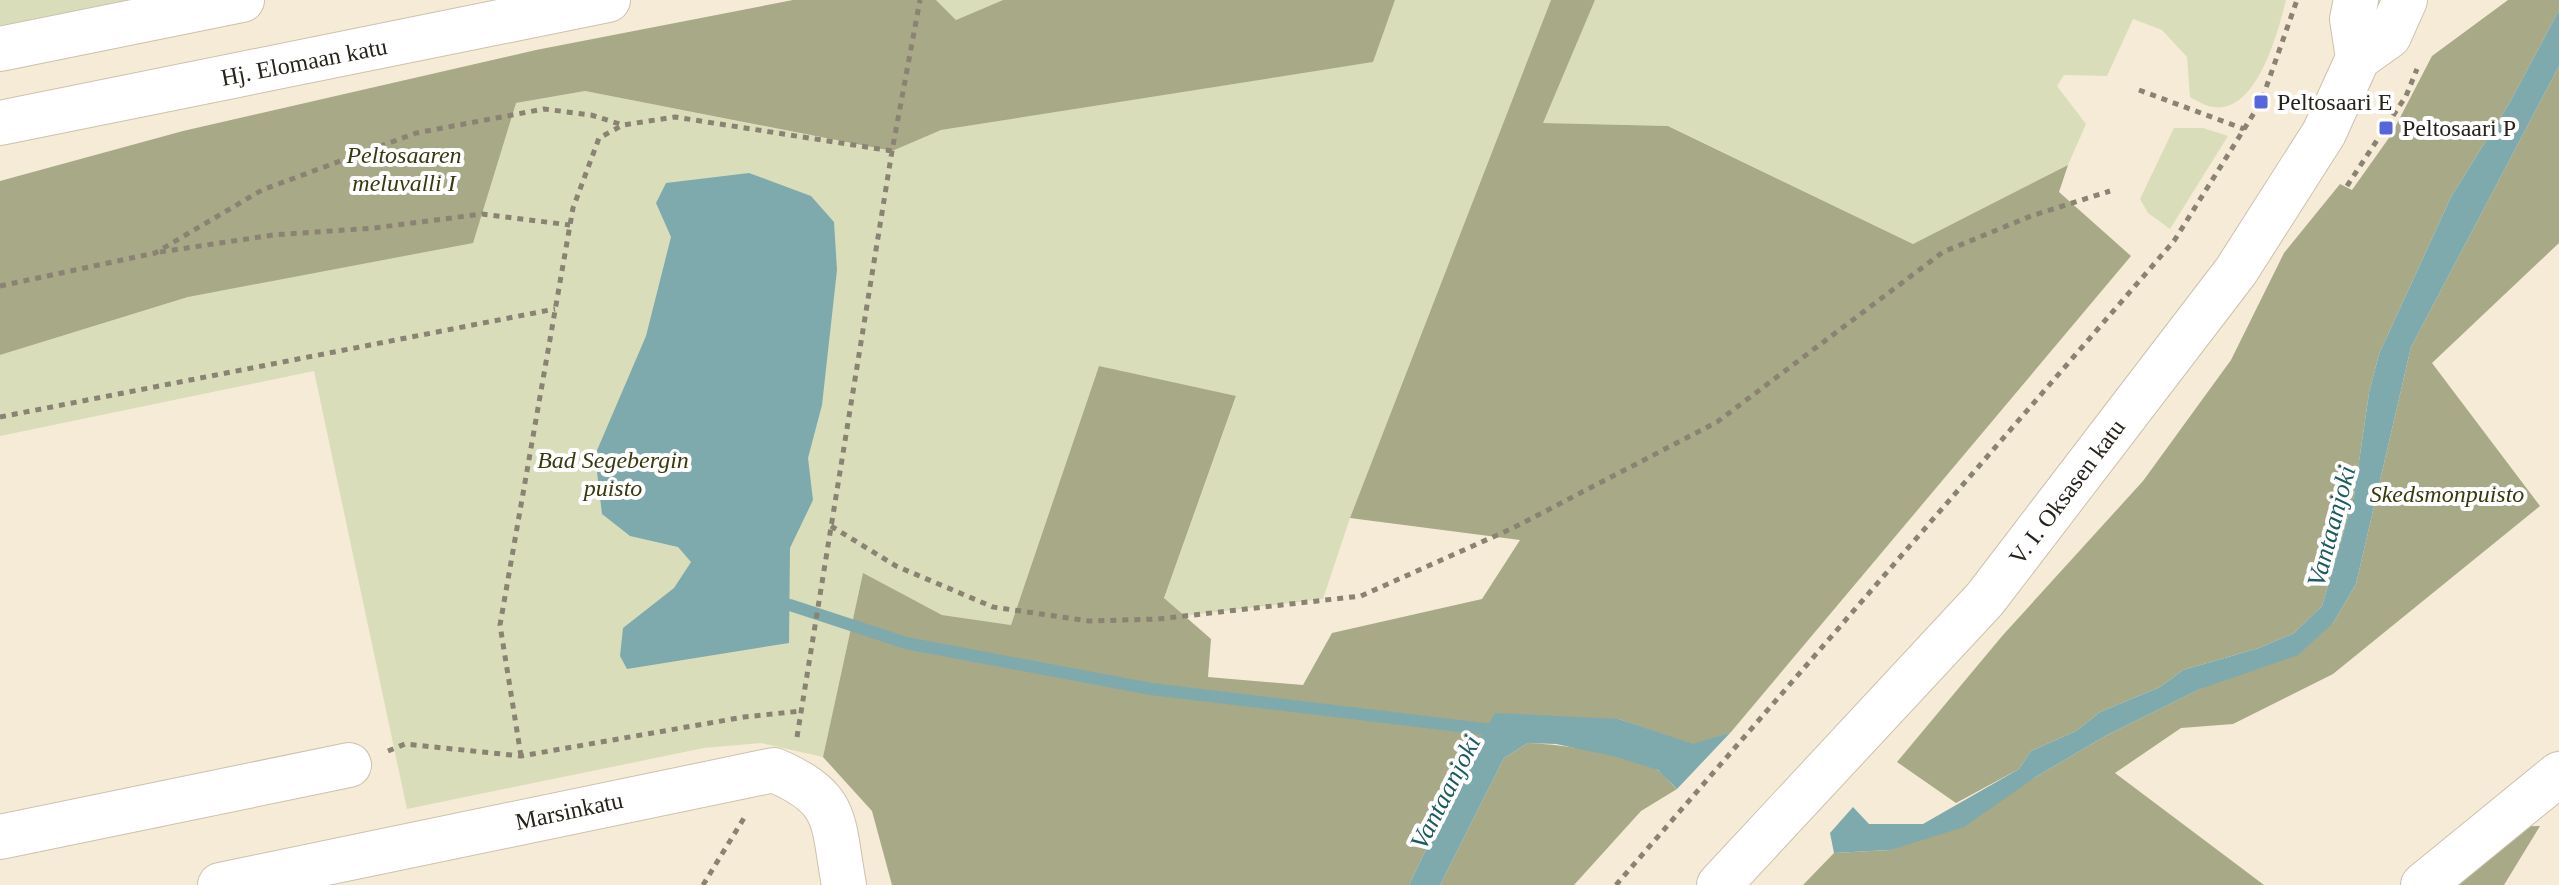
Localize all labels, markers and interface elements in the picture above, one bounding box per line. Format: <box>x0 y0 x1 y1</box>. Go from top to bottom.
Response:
street label: Hj. Elomaan katu <box>219 33 389 91</box>
place label: Peltosaari E <box>2277 89 2392 115</box>
marker: Peltosaari E <box>2252 93 2270 111</box>
place label: Peltosaari P <box>2402 115 2516 141</box>
marker: Peltosaari P <box>2377 119 2395 137</box>
park label: Peltosaaren meluvalli I <box>345 142 462 196</box>
street label: V. I. Oksasen katu <box>2004 414 2130 570</box>
park label: Bad Segebergin puisto <box>537 447 689 501</box>
water label: Vantaanjoki <box>2301 462 2362 590</box>
park label: Skedsmonpuisto <box>2370 481 2524 507</box>
water label: Vantaanjoki <box>1404 730 1487 854</box>
street label: Marsinkatu <box>513 787 625 835</box>

